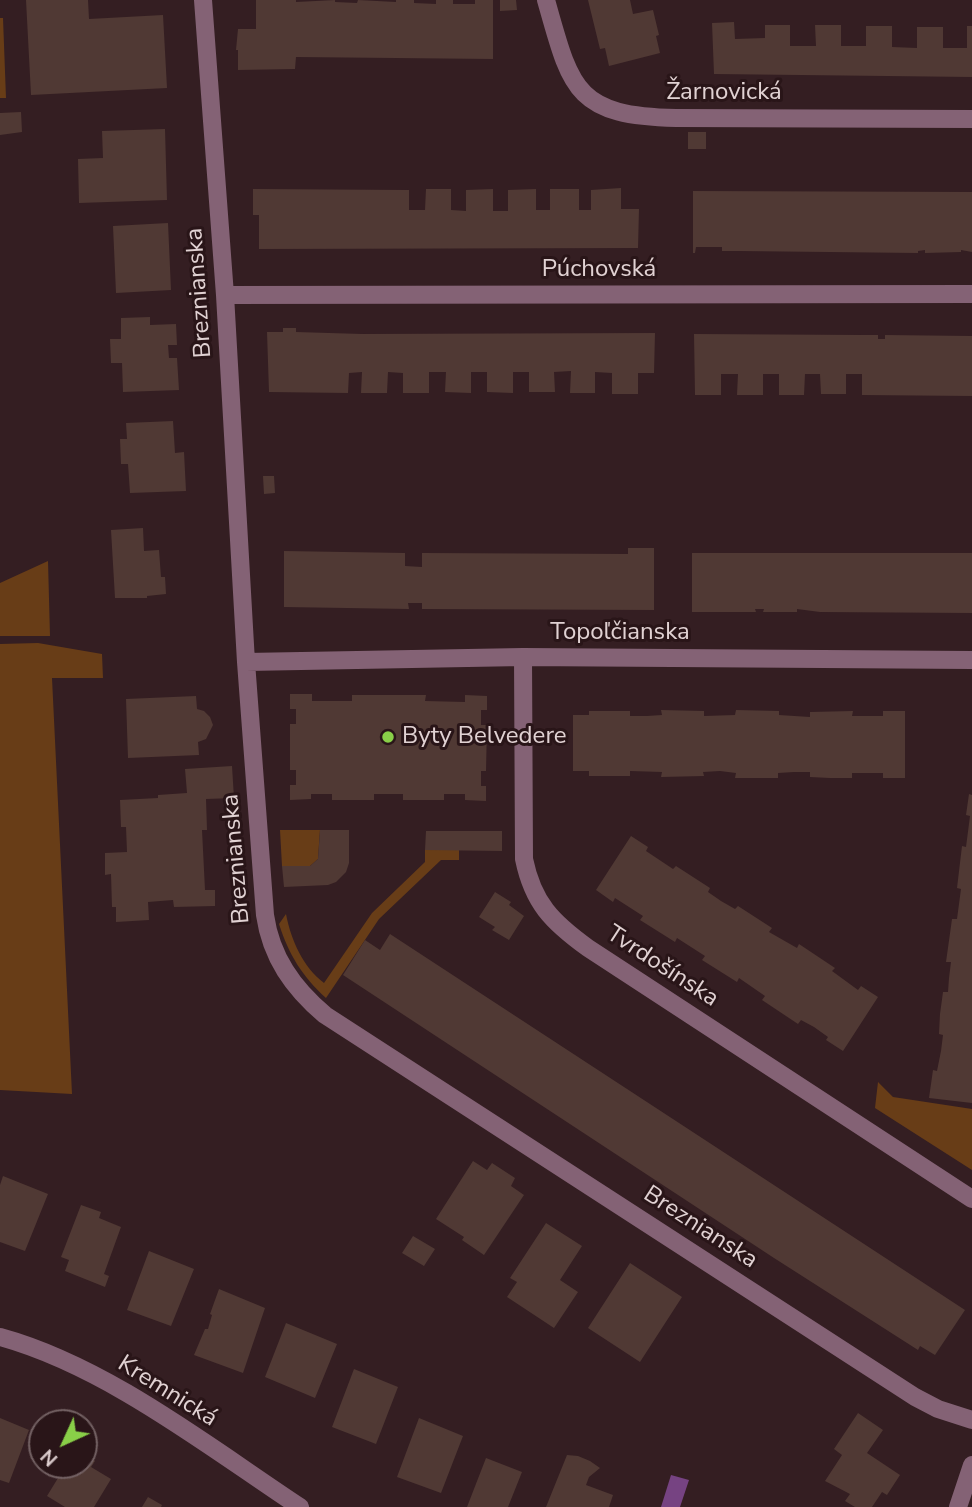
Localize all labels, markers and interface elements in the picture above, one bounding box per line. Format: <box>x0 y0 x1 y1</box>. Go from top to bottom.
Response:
street label: Žarnovická <box>666 79 782 107</box>
street label: Breznianska <box>181 227 219 359</box>
street label: Púchovská <box>542 256 656 284</box>
street label: Topoľčianska <box>550 619 690 647</box>
place label: Byty Belvedere <box>402 723 567 751</box>
marker: Byty Belvedere <box>380 729 396 745</box>
street label: Breznianska <box>217 793 257 925</box>
street label: Tvrdošínska <box>601 920 723 1014</box>
street label: Breznianska <box>638 1180 762 1276</box>
street label: Kremnická <box>112 1350 222 1434</box>
north arrow <box>28 1409 98 1479</box>
text: N <box>35 1443 64 1472</box>

